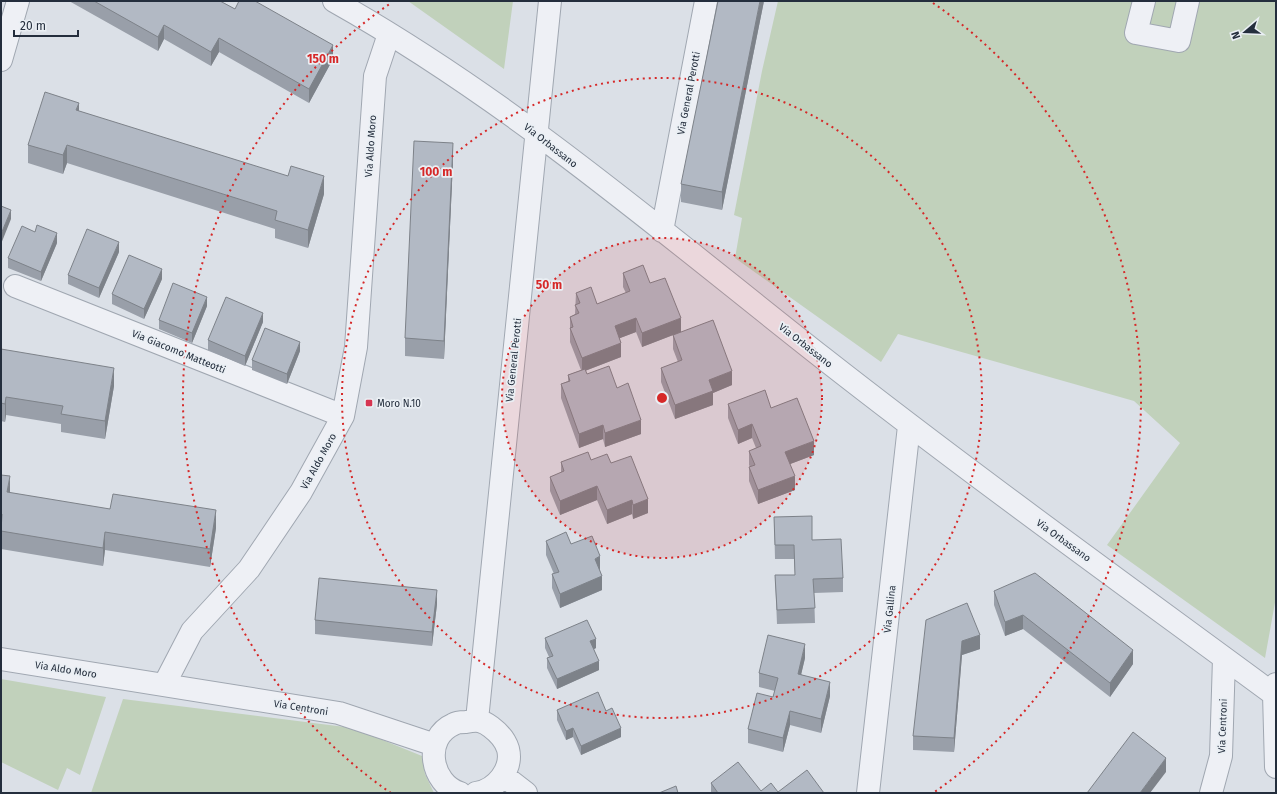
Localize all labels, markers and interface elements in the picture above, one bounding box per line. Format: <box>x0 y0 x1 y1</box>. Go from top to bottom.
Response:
scale bar <box>14 12 78 38</box>
north arrow <box>1225 12 1265 52</box>
text: 20 m <box>20 19 46 33</box>
text: N <box>1229 30 1243 41</box>
street label: Via General Perotti <box>675 50 703 136</box>
text: 150 m <box>307 52 339 66</box>
street label: Via Aldo Moro <box>363 114 379 178</box>
street label: Via Orbassano <box>521 121 580 171</box>
text: 100 m <box>420 165 452 179</box>
text: 50 m <box>536 278 562 292</box>
street label: Via General Perotti <box>504 317 524 403</box>
street label: Via Orbassano <box>776 321 835 371</box>
street label: Via Giacomo Matteotti <box>130 328 227 376</box>
centre of rings <box>655 391 669 405</box>
marker: Moro N.10 <box>364 398 374 408</box>
place label: Moro N.10 <box>377 398 421 410</box>
street label: Via Aldo Moro <box>298 431 339 492</box>
street label: Via Orbassano <box>1034 517 1093 565</box>
street label: Via Gallina <box>882 585 898 634</box>
street label: Via Aldo Moro <box>34 659 98 681</box>
street label: Via Centroni <box>273 698 329 718</box>
street label: Via Centroni <box>1216 698 1230 754</box>

